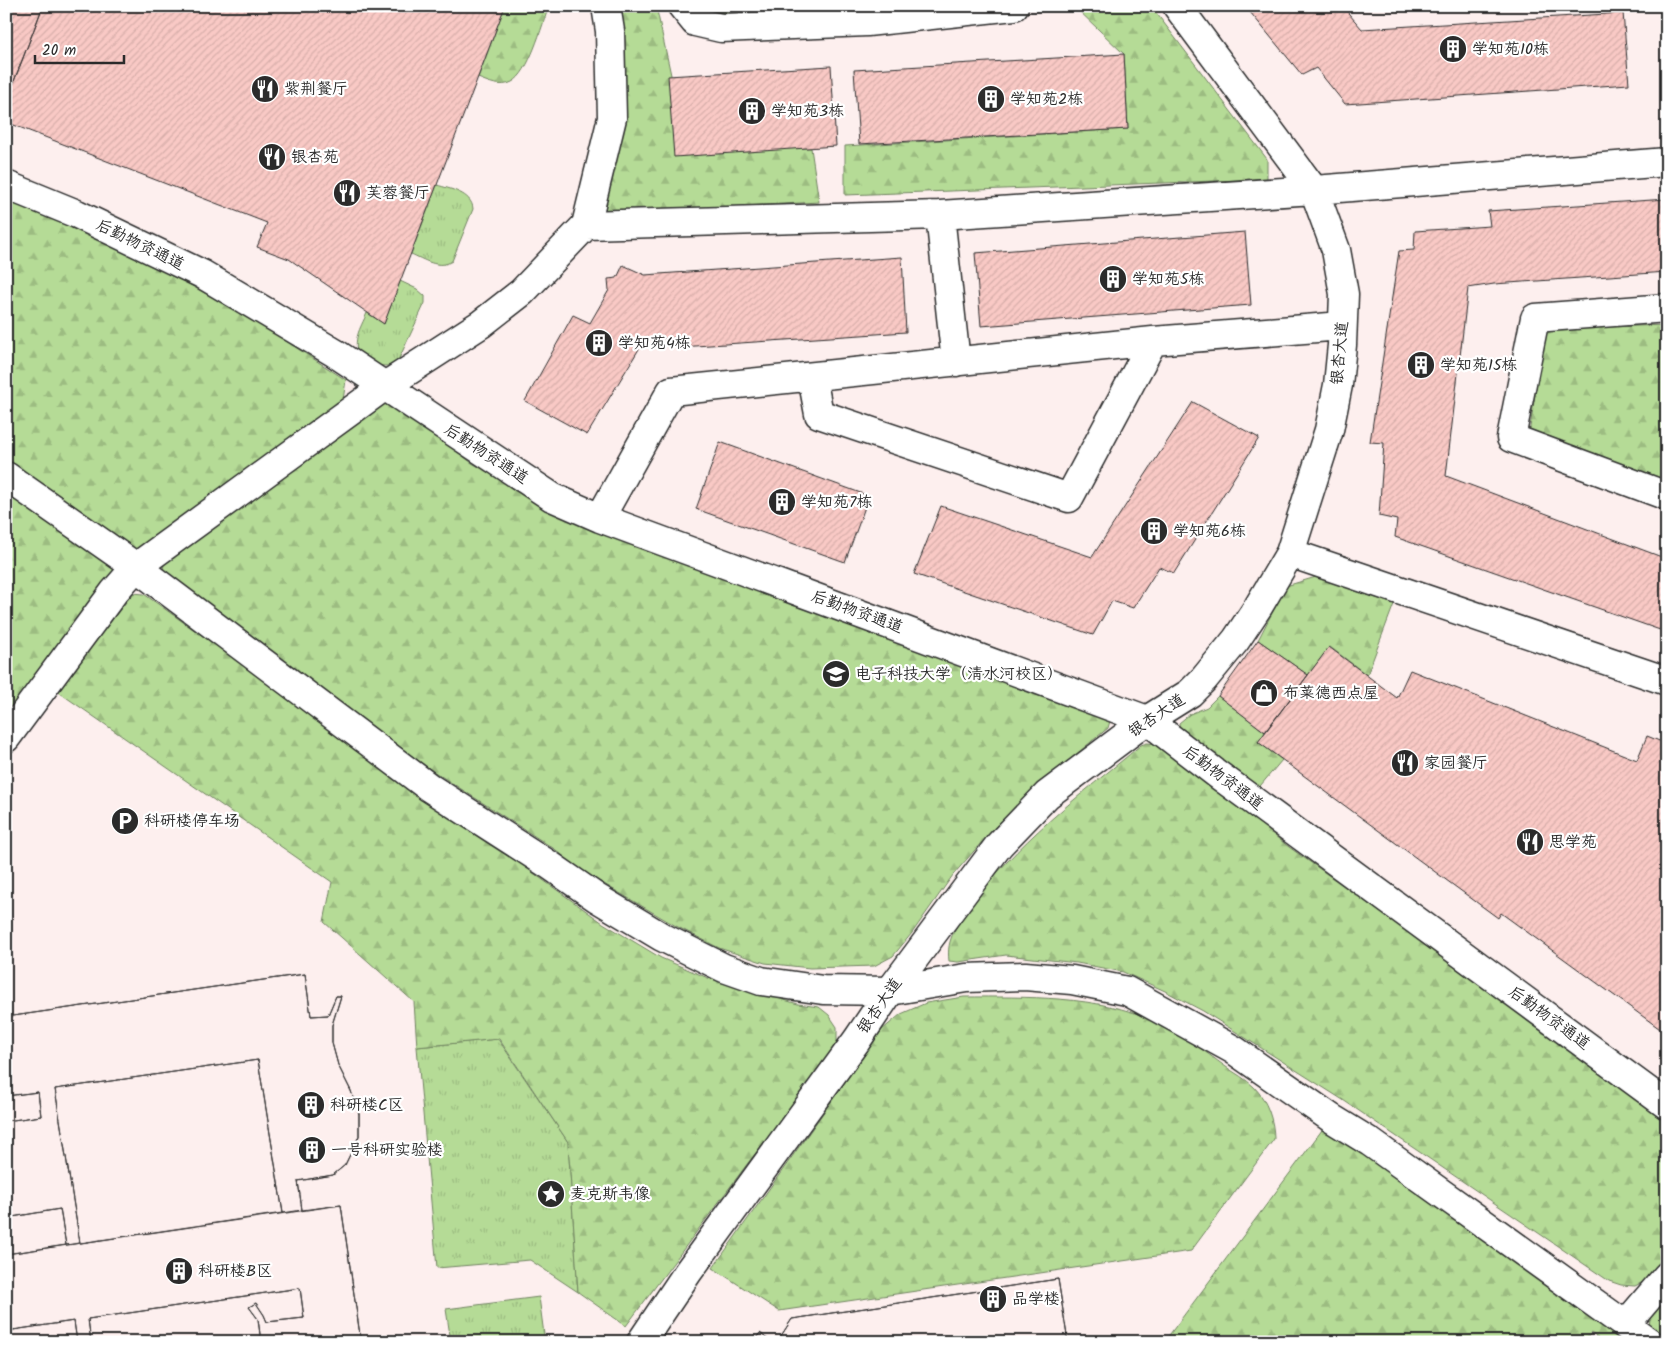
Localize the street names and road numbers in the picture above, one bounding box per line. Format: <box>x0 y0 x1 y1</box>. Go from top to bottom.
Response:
street label: 后勤物资通道 <box>91 213 189 277</box>
street label: 银杏大道 <box>1325 320 1355 386</box>
street label: 后勤物资通道 <box>439 417 533 491</box>
street label: 后勤物资通道 <box>808 584 906 640</box>
street label: 银杏大道 <box>1123 688 1191 744</box>
street label: 后勤物资通道 <box>1177 739 1269 817</box>
street label: 银杏大道 <box>851 973 909 1039</box>
street label: 后勤物资通道 <box>1503 980 1595 1056</box>

